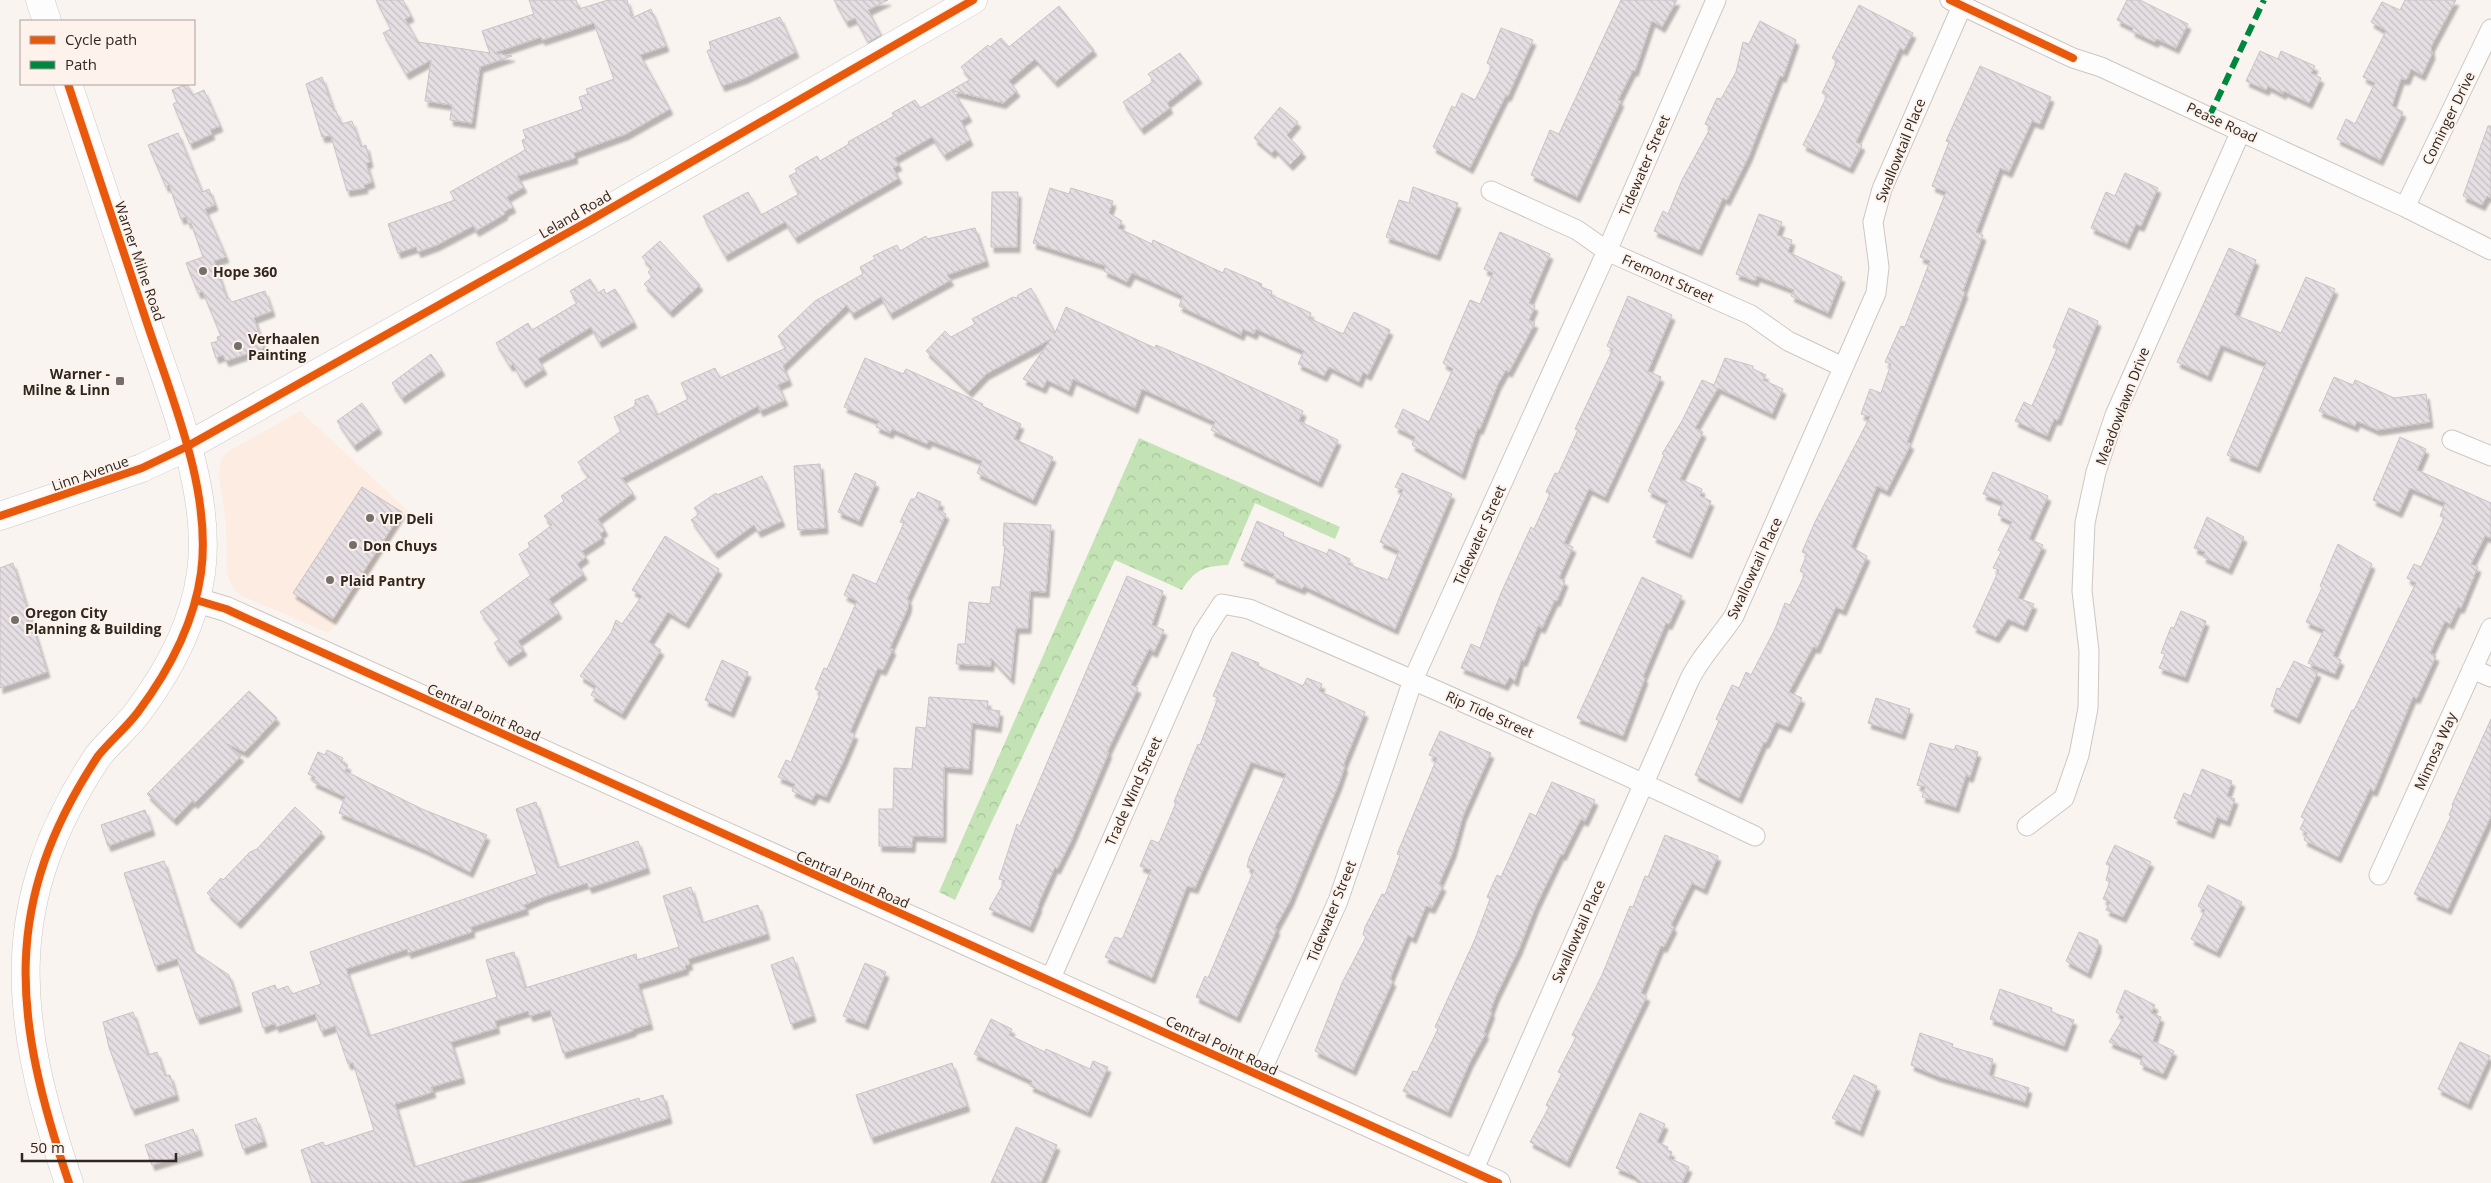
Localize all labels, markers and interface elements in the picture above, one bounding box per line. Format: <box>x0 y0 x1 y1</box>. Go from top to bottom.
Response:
legend <box>20 20 195 85</box>
text: Cycle path <box>65 29 137 49</box>
text: Path <box>65 54 97 74</box>
street label: Cominger Drive <box>2417 68 2479 168</box>
street label: Swallowtail Place <box>1871 95 1930 205</box>
street label: Pease Road <box>2184 97 2260 147</box>
street label: Tidewater Street <box>1614 112 1674 218</box>
street label: Leland Road <box>535 186 615 242</box>
street label: Warner Milne Road <box>111 199 169 323</box>
street label: Fremont Street <box>1619 249 1717 307</box>
place label: Hope 360 <box>213 262 277 281</box>
marker: Hope 360 <box>197 265 209 277</box>
place label: Verhaalen Painting <box>248 329 320 364</box>
marker: Verhaalen Painting <box>232 340 244 352</box>
street label: Meadowlawn Drive <box>2091 344 2153 468</box>
place label: Warner - Milne & Linn <box>22 364 110 399</box>
marker: Warner - Milne & Linn <box>114 375 126 387</box>
street label: Linn Avenue <box>49 451 131 495</box>
street label: Tidewater Street <box>1448 482 1510 588</box>
place label: VIP Deli <box>380 509 433 528</box>
marker: VIP Deli <box>364 512 376 524</box>
street label: Swallowtail Place <box>1722 514 1786 622</box>
place label: Don Chuys <box>363 536 437 555</box>
marker: Don Chuys <box>347 539 359 551</box>
place label: Plaid Pantry <box>340 571 425 590</box>
marker: Plaid Pantry <box>324 574 336 586</box>
place label: Oregon City Planning & Building <box>25 603 162 638</box>
marker: Oregon City Planning & Building <box>9 614 21 626</box>
street label: Central Point Road <box>424 679 544 745</box>
street label: Rip Tide Street <box>1443 686 1537 742</box>
street label: Mimosa Way <box>2409 708 2461 793</box>
street label: Trade Wind Street <box>1100 733 1166 849</box>
street label: Central Point Road <box>793 846 913 912</box>
street label: Tidewater Street <box>1302 858 1360 964</box>
street label: Swallowtail Place <box>1547 877 1609 985</box>
street label: Central Point Road <box>1163 1011 1281 1079</box>
scale bar <box>22 1130 176 1162</box>
text: 50 m <box>30 1137 65 1157</box>

